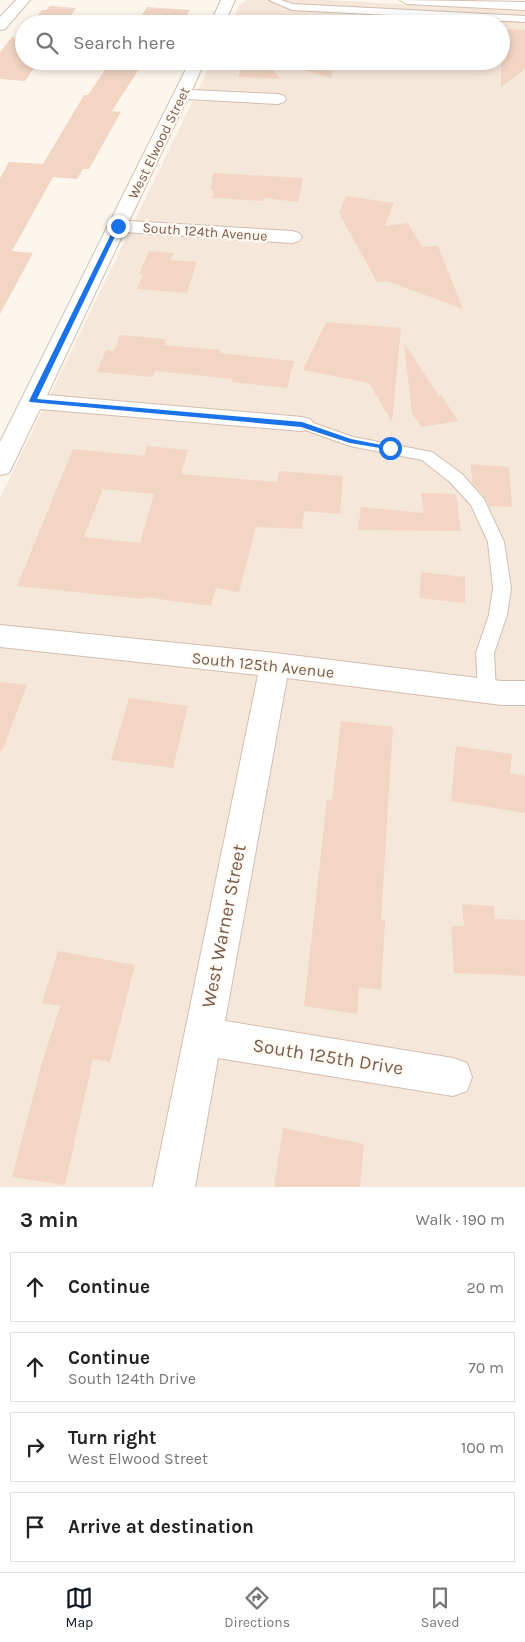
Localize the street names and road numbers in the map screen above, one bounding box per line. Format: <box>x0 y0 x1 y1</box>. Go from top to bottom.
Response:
street label: West Elwood Street <box>125 84 193 202</box>
street label: South 124th Avenue <box>142 219 268 245</box>
street label: South 125th Avenue <box>191 648 335 682</box>
street label: West Warner Street <box>197 842 251 1010</box>
street label: South 125th Drive <box>251 1034 405 1080</box>

